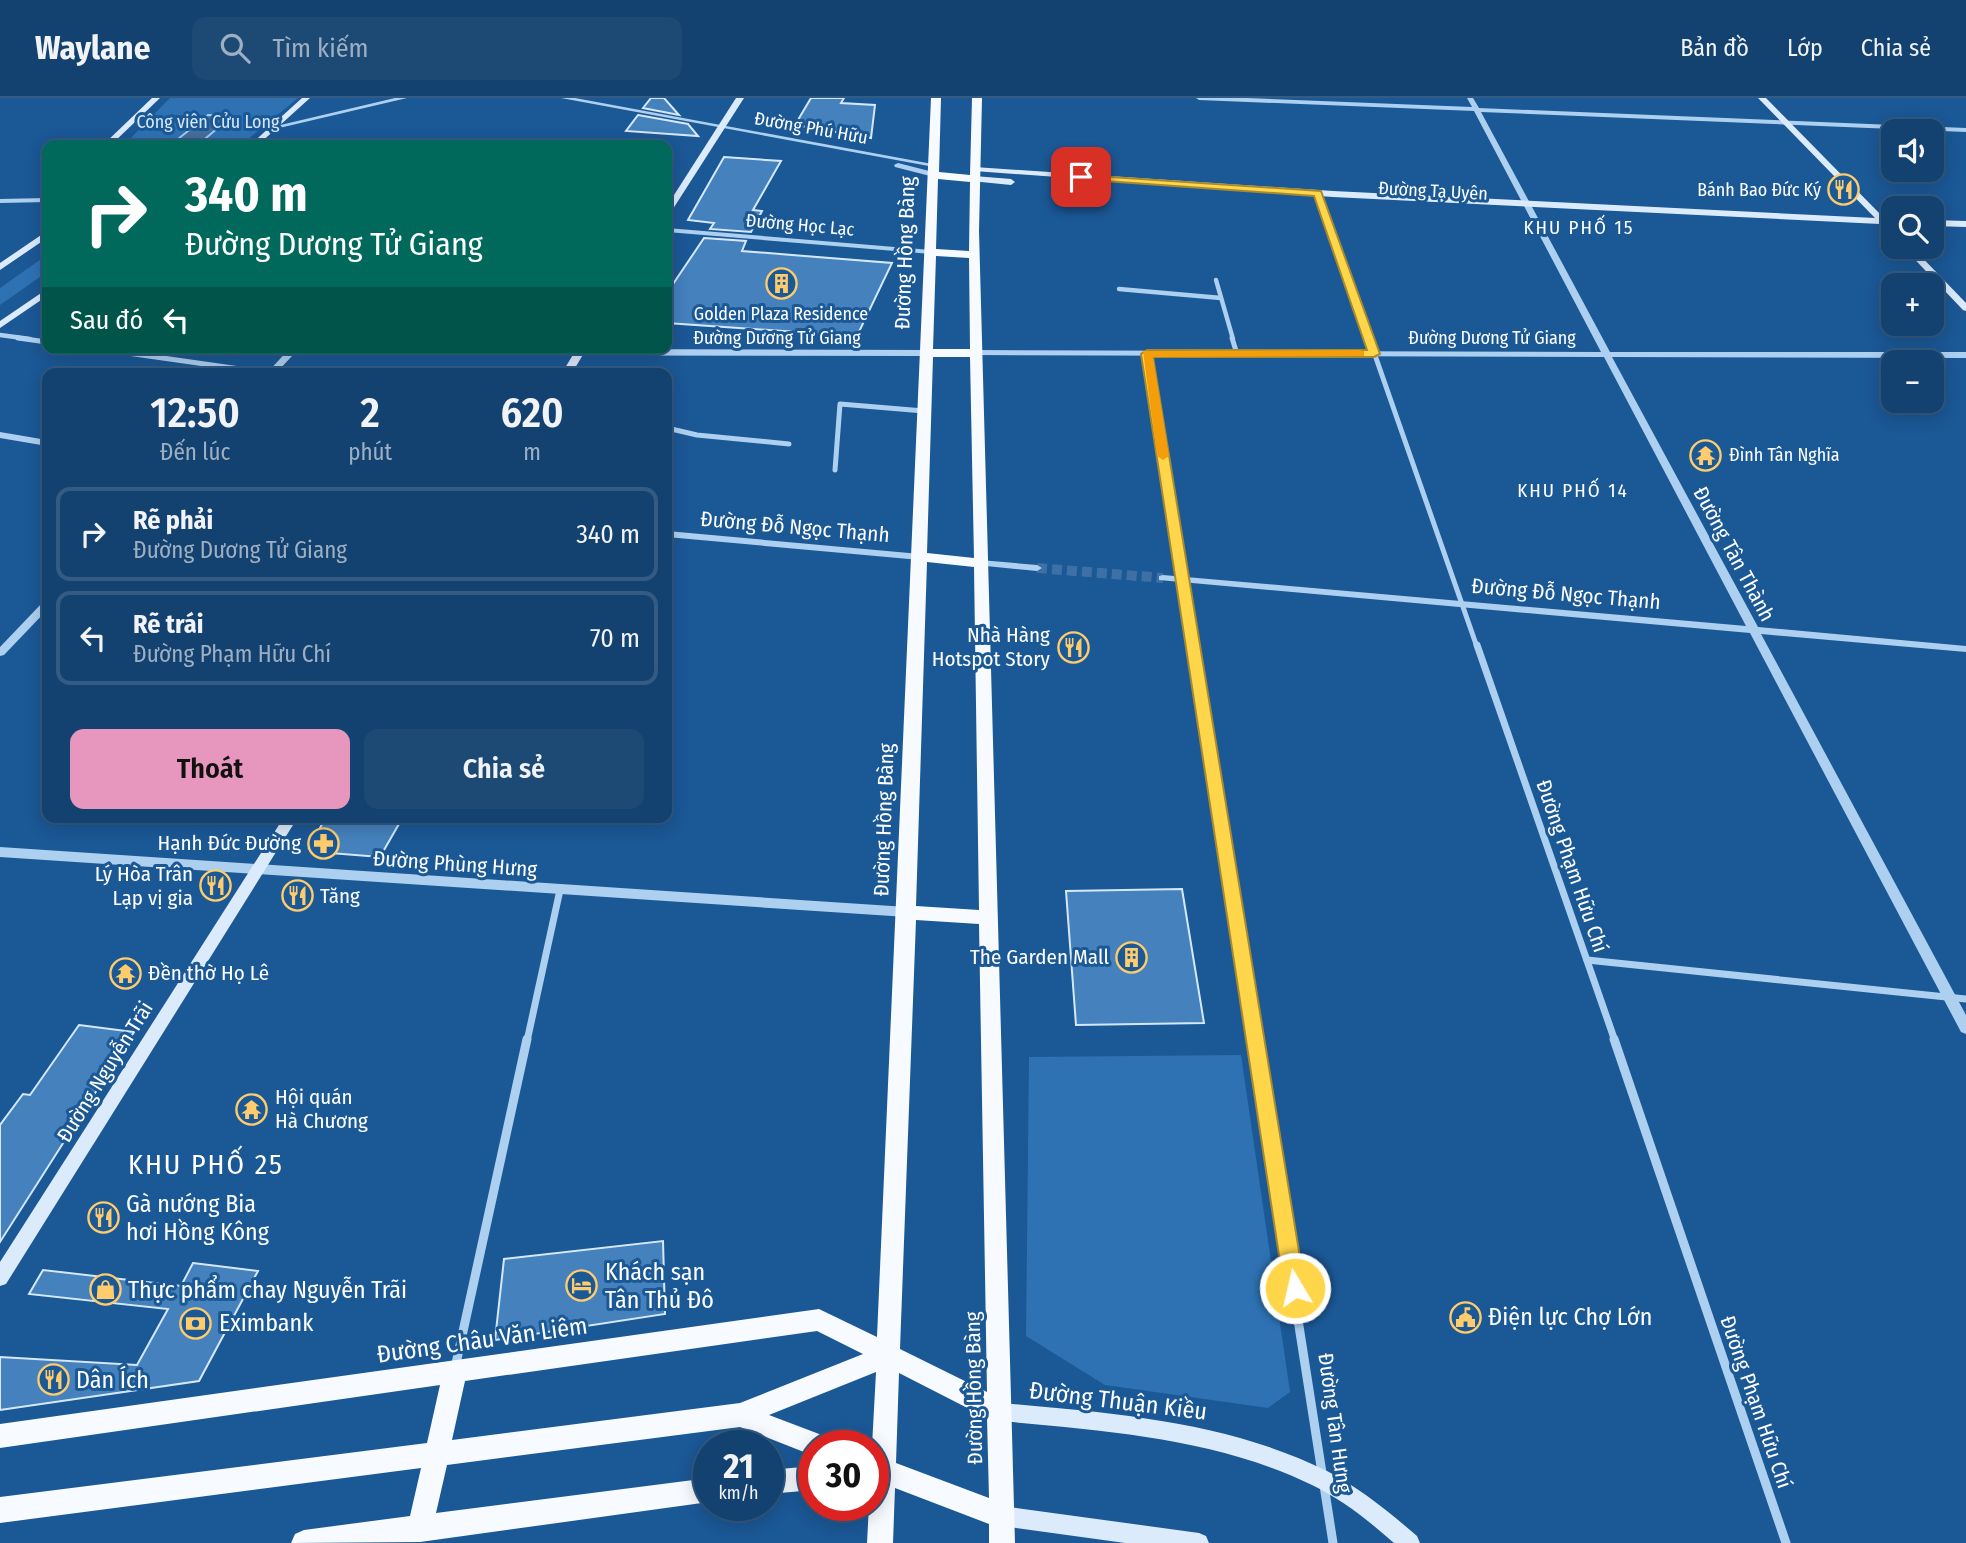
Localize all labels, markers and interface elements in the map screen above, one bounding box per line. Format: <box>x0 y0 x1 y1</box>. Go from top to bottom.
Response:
search box <box>192 17 682 80</box>
text: Waylane <box>35 28 150 68</box>
icon: search <box>216 29 254 67</box>
text: Tìm kiếm <box>272 33 369 64</box>
text: Bản đồ <box>1680 34 1749 62</box>
text: Lớp <box>1787 34 1823 62</box>
text: Chia sẻ <box>1861 34 1931 62</box>
street label: Đường Phú Hữu <box>753 107 869 149</box>
park label: Công viên Cửu Long <box>137 111 280 133</box>
map controls <box>1881 119 1944 413</box>
button: sound <box>1881 119 1944 182</box>
pin <box>1051 147 1111 207</box>
icon: arrive <box>1062 158 1100 196</box>
text: 340 m <box>185 165 308 224</box>
icon: right <box>70 168 161 259</box>
restaurant icon: Bánh Bao Đức Ký <box>1827 173 1861 207</box>
street label: Đường Hồng Bàng <box>889 176 921 330</box>
street label: Đường Tạ Uyên <box>1378 177 1488 205</box>
place label: Bánh Bao Đức Ký <box>1697 179 1821 201</box>
button: search <box>1881 196 1944 259</box>
street label: Đường Học Lạc <box>745 209 855 241</box>
district label: KHU PHỐ 15 <box>1523 214 1635 239</box>
text: Đường Dương Tử Giang <box>185 225 483 263</box>
building icon: Golden Plaza Residence <box>764 267 798 301</box>
button: + <box>1881 273 1944 336</box>
icon: left <box>157 301 195 339</box>
place label: Golden Plaza Residence <box>694 303 868 325</box>
text: Sau đó <box>70 305 143 336</box>
street label: Đường Dương Tử Giang <box>693 327 861 349</box>
street label: Đường Dương Tử Giang <box>1408 327 1576 349</box>
button: − <box>1881 350 1944 413</box>
text: 12:50 <box>150 388 240 438</box>
text: 2 <box>360 388 380 438</box>
text: 620 <box>500 388 564 438</box>
text: Đến lúc <box>160 438 230 466</box>
text: phút <box>348 438 392 466</box>
text: m <box>523 438 541 466</box>
temple icon: Đình Tân Nghĩa <box>1689 438 1723 472</box>
place label: Đình Tân Nghĩa <box>1729 444 1840 466</box>
district label: KHU PHỐ 14 <box>1517 477 1629 502</box>
street label: Đường Tân Thành <box>1688 482 1780 626</box>
text: Rẽ phải <box>133 505 213 536</box>
street label: Đường Đỗ Ngọc Thạnh <box>699 506 891 548</box>
icon: right <box>74 515 112 553</box>
text: 340 m <box>576 519 640 550</box>
text: Đường Dương Tử Giang <box>133 536 347 564</box>
street label: Đường Đỗ Ngọc Thạnh <box>1470 573 1662 615</box>
text: Rẽ trái <box>133 609 203 640</box>
icon: left <box>74 619 112 657</box>
place label: Nhà Hàng Hotspot Story <box>932 622 1051 672</box>
text: 70 m <box>590 623 640 654</box>
restaurant icon: Nhà Hàng Hotspot Story <box>1056 630 1090 664</box>
text: Đường Phạm Hữu Chí <box>133 640 331 668</box>
button: Thoát <box>70 729 350 809</box>
button: Chia sẻ <box>364 729 644 809</box>
street label: Đường Hồng Bàng <box>868 743 900 897</box>
street label: Đường Phạm Hữu Chí <box>1530 776 1614 956</box>
pharmacy icon: Hạnh Đức Đường <box>307 826 341 860</box>
place label: Hạnh Đức Đường <box>157 830 301 856</box>
street label: Đường Phùng Hưng <box>372 845 538 883</box>
place label: Lý Hòa Trân Lạp vị gia <box>95 861 193 911</box>
restaurant icon: Lý Hòa Trân Lạp vị gia <box>199 869 233 903</box>
restaurant icon: Tăng <box>280 879 314 913</box>
place label: Tăng <box>320 883 360 909</box>
building icon: The Garden Mall <box>1115 940 1149 974</box>
place label: The Garden Mall <box>970 944 1109 970</box>
temple icon: Đền thờ Họ Lê <box>108 956 142 990</box>
place label: Đền thờ Họ Lê <box>148 960 269 986</box>
street label: Đường Nguyễn Trãi <box>51 997 159 1147</box>
place label: Hội quán Hà Chương <box>275 1084 368 1134</box>
temple icon: Hội quán Hà Chương <box>235 1092 269 1126</box>
district label: KHU PHỐ 25 <box>128 1145 284 1181</box>
place label: Gà nướng Bia hơi Hồng Kông <box>126 1190 270 1246</box>
restaurant icon: Gà nướng Bia hơi Hồng Kông <box>86 1201 120 1235</box>
position arrow <box>1258 1251 1332 1325</box>
place label: Khách sạn Tân Thủ Đô <box>605 1258 714 1314</box>
hotel icon: Khách sạn Tân Thủ Đô <box>565 1269 599 1303</box>
shop icon: Thực phẩm chay Nguyễn Trãi <box>88 1273 122 1307</box>
place label: Thực phẩm chay Nguyễn Trãi <box>128 1274 407 1304</box>
public building icon: Điện lực Chợ Lớn <box>1448 1300 1482 1334</box>
place label: Điện lực Chợ Lớn <box>1488 1303 1652 1331</box>
bank icon: Eximbank <box>179 1306 213 1340</box>
place label: Eximbank <box>219 1309 314 1337</box>
street label: Đường Châu Văn Liêm <box>375 1311 589 1369</box>
street label: Đường Hồng Bàng <box>960 1311 988 1465</box>
street label: Đường Phạm Hữu Chí <box>1714 1312 1798 1492</box>
street label: Đường Tân Hưng <box>1312 1351 1358 1495</box>
restaurant icon: Dân Ích <box>36 1363 70 1397</box>
place label: Dân Ích <box>76 1365 149 1394</box>
street label: Đường Thuận Kiều <box>1027 1376 1209 1426</box>
speed limit sign: 30 <box>798 1430 889 1521</box>
text: 21 <box>723 1445 754 1487</box>
text: km/h <box>718 1482 759 1504</box>

